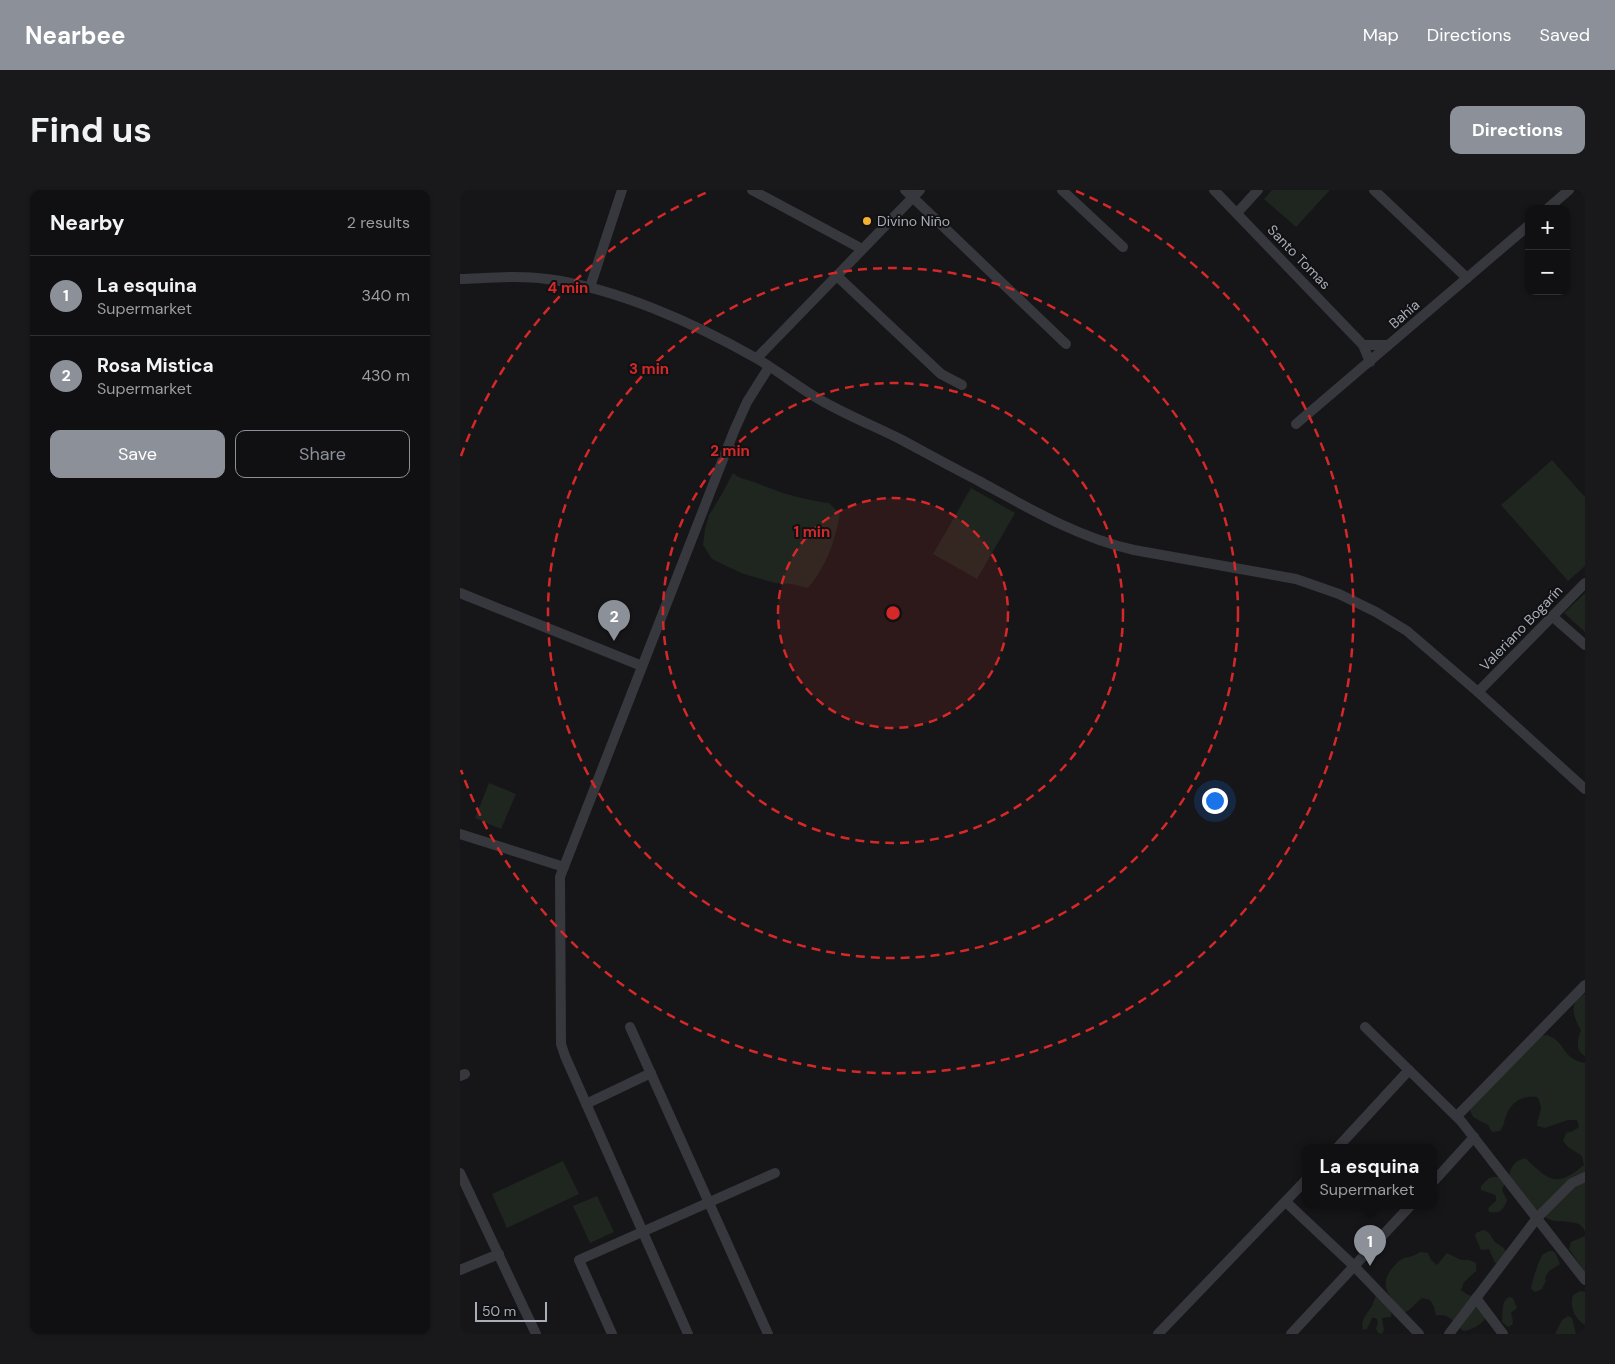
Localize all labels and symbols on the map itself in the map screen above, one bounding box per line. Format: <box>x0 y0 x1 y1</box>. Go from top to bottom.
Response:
place label: Divino Niño <box>877 212 950 230</box>
marker: Divino Niño <box>861 215 873 227</box>
street label: Santo Tomas <box>1264 221 1334 293</box>
text: 4 min <box>548 278 588 298</box>
street label: Bahía <box>1385 296 1423 332</box>
text: 3 min <box>629 359 669 379</box>
text: 2 min <box>710 441 750 461</box>
text: 1 min <box>794 522 830 542</box>
street label: Valeriano Bogarín <box>1476 582 1566 674</box>
pin: 2 <box>598 600 630 641</box>
centre of rings <box>884 604 902 622</box>
your location <box>1202 788 1228 814</box>
pin: 1 <box>1354 1225 1386 1266</box>
scale bar <box>475 1299 548 1322</box>

